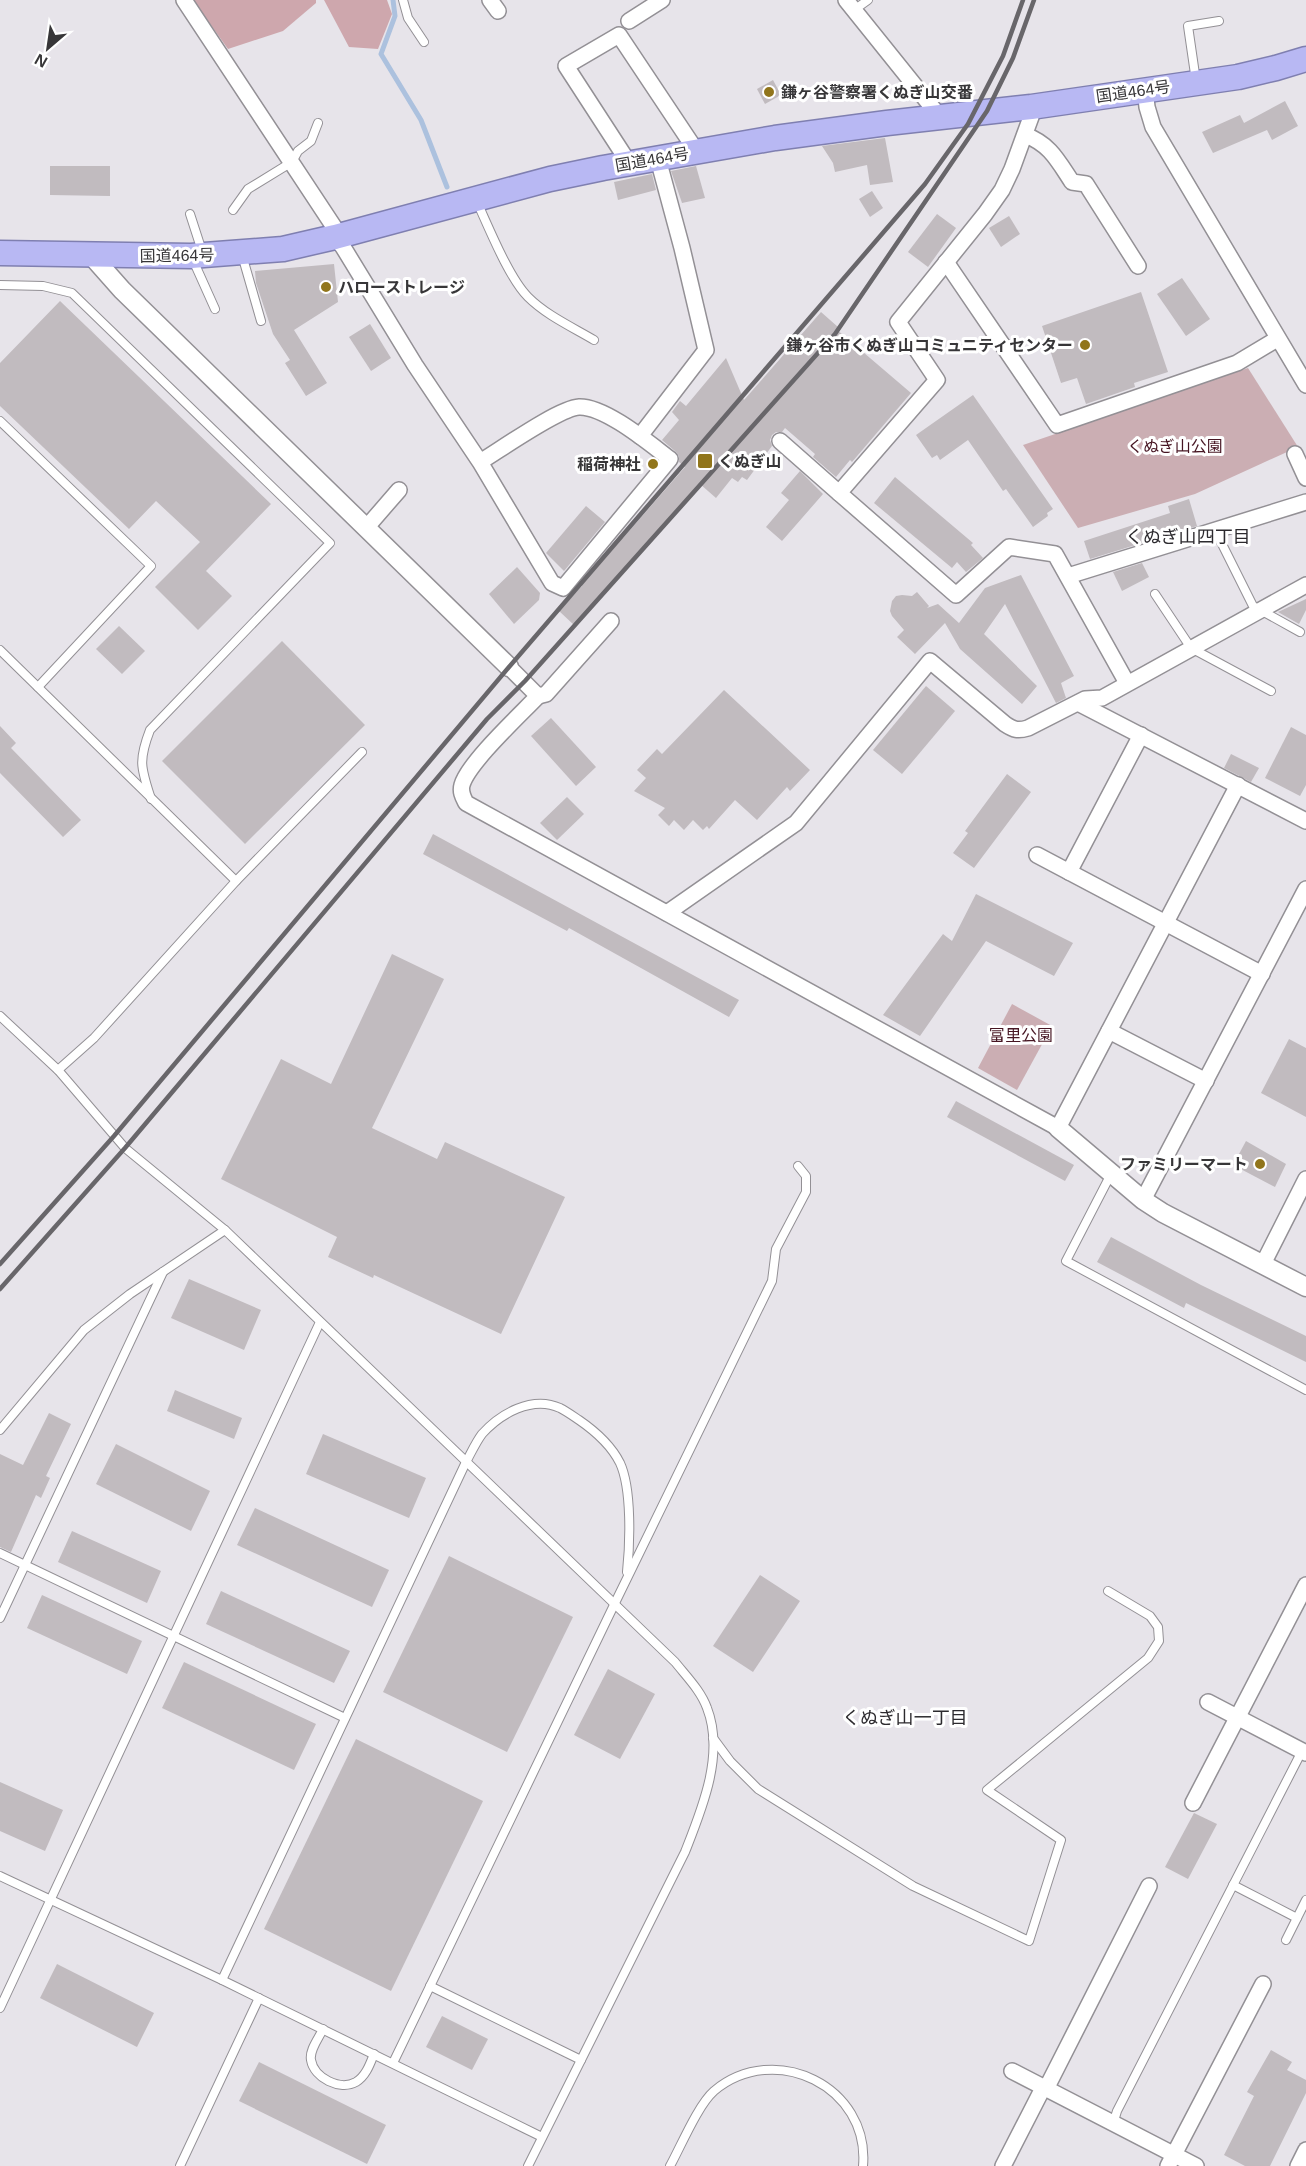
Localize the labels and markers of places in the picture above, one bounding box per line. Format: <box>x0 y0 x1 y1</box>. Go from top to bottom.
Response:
place label: 鎌ヶ谷警察署くぬぎ山交番 <box>781 84 973 101</box>
marker: 鎌ヶ谷警察署くぬぎ山交番 <box>762 85 776 99</box>
place label: ハローストレージ <box>338 279 465 296</box>
marker: ハローストレージ <box>319 280 333 294</box>
place label: 鎌ヶ谷市くぬぎ山コミュニティセンター <box>786 337 1073 354</box>
marker: 鎌ヶ谷市くぬぎ山コミュニティセンター <box>1078 338 1092 352</box>
marker: くぬぎ山 <box>696 452 714 470</box>
place label: くぬぎ山 <box>718 453 782 470</box>
place label: 稲荷神社 <box>577 455 641 473</box>
marker: 稲荷神社 <box>646 457 660 471</box>
place label: ファミリーマート <box>1120 1156 1248 1173</box>
marker: ファミリーマート <box>1253 1157 1267 1171</box>

